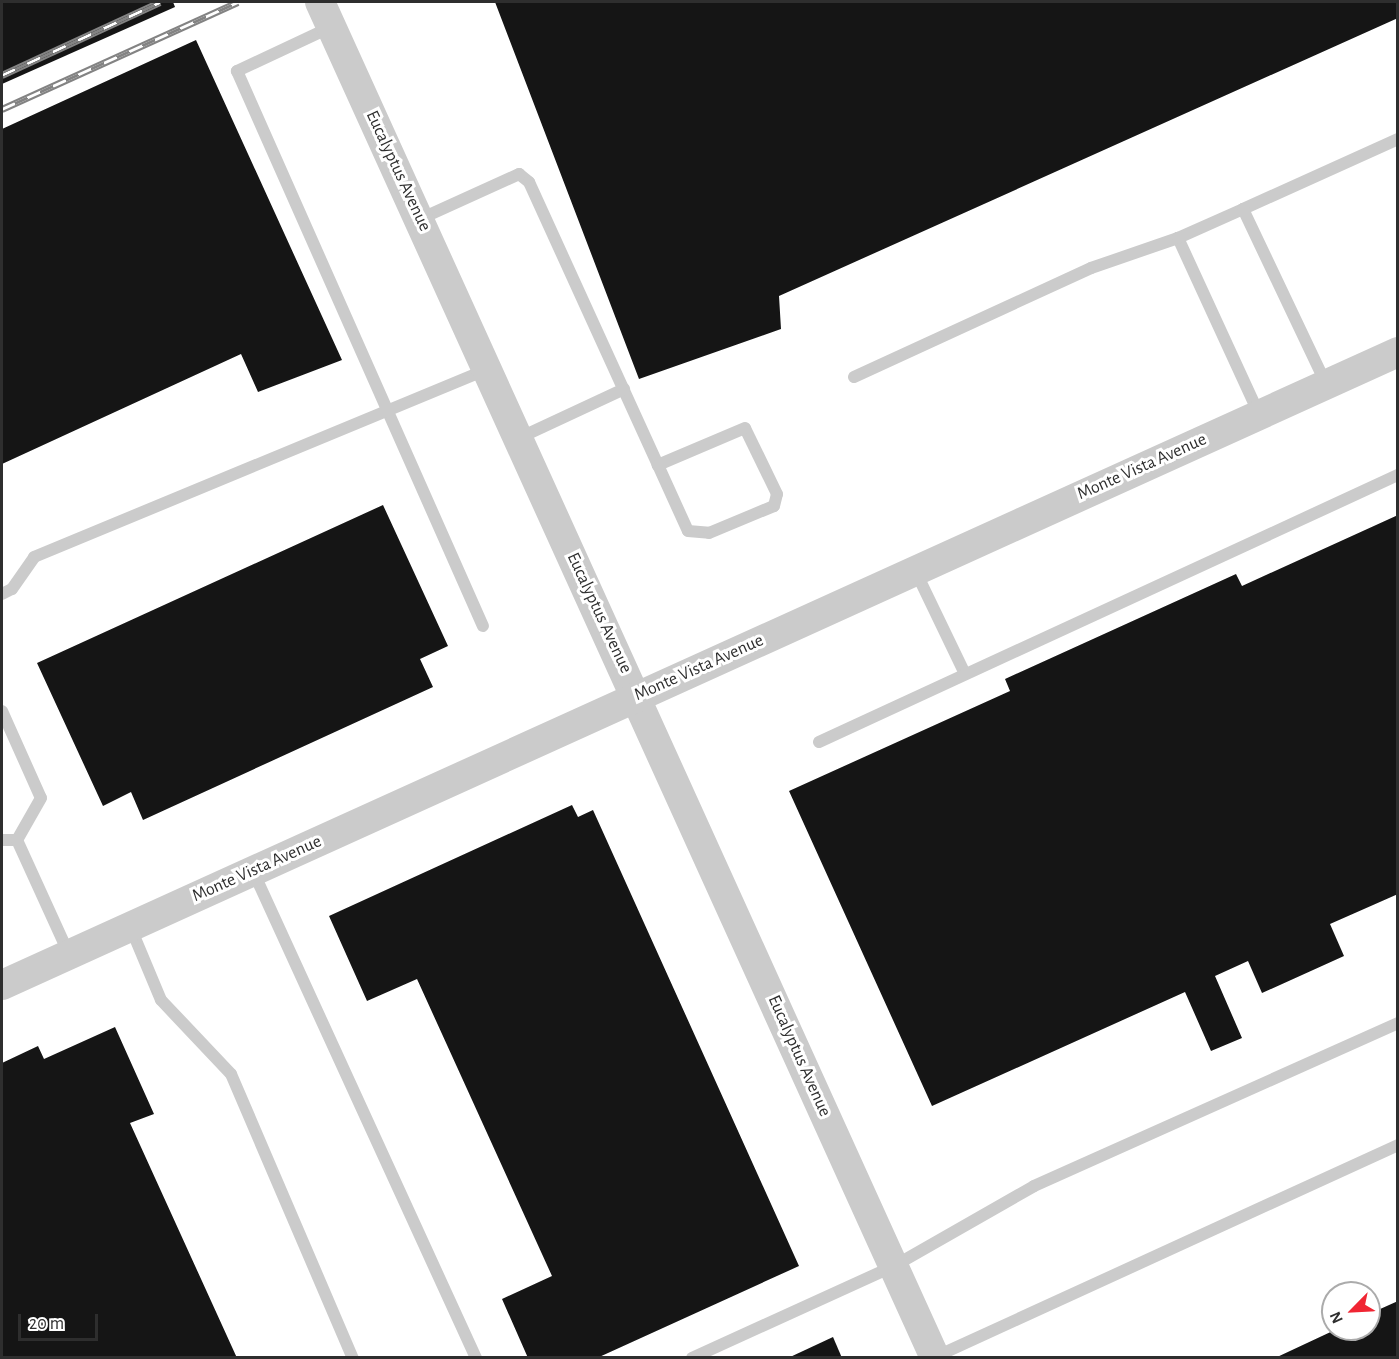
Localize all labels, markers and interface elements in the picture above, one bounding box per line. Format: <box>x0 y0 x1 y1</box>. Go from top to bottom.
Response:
street label: Eucalyptus Avenue <box>361 107 435 235</box>
street label: Monte Vista Avenue <box>1074 429 1210 505</box>
street label: Eucalyptus Avenue <box>562 549 636 677</box>
street label: Monte Vista Avenue <box>631 630 767 706</box>
street label: Monte Vista Avenue <box>189 831 325 907</box>
street label: Eucalyptus Avenue <box>763 992 835 1120</box>
north arrow <box>1321 1281 1381 1341</box>
scale bar <box>21 1302 100 1340</box>
text: N <box>1327 1309 1346 1326</box>
text: 20 m <box>29 1315 64 1333</box>

